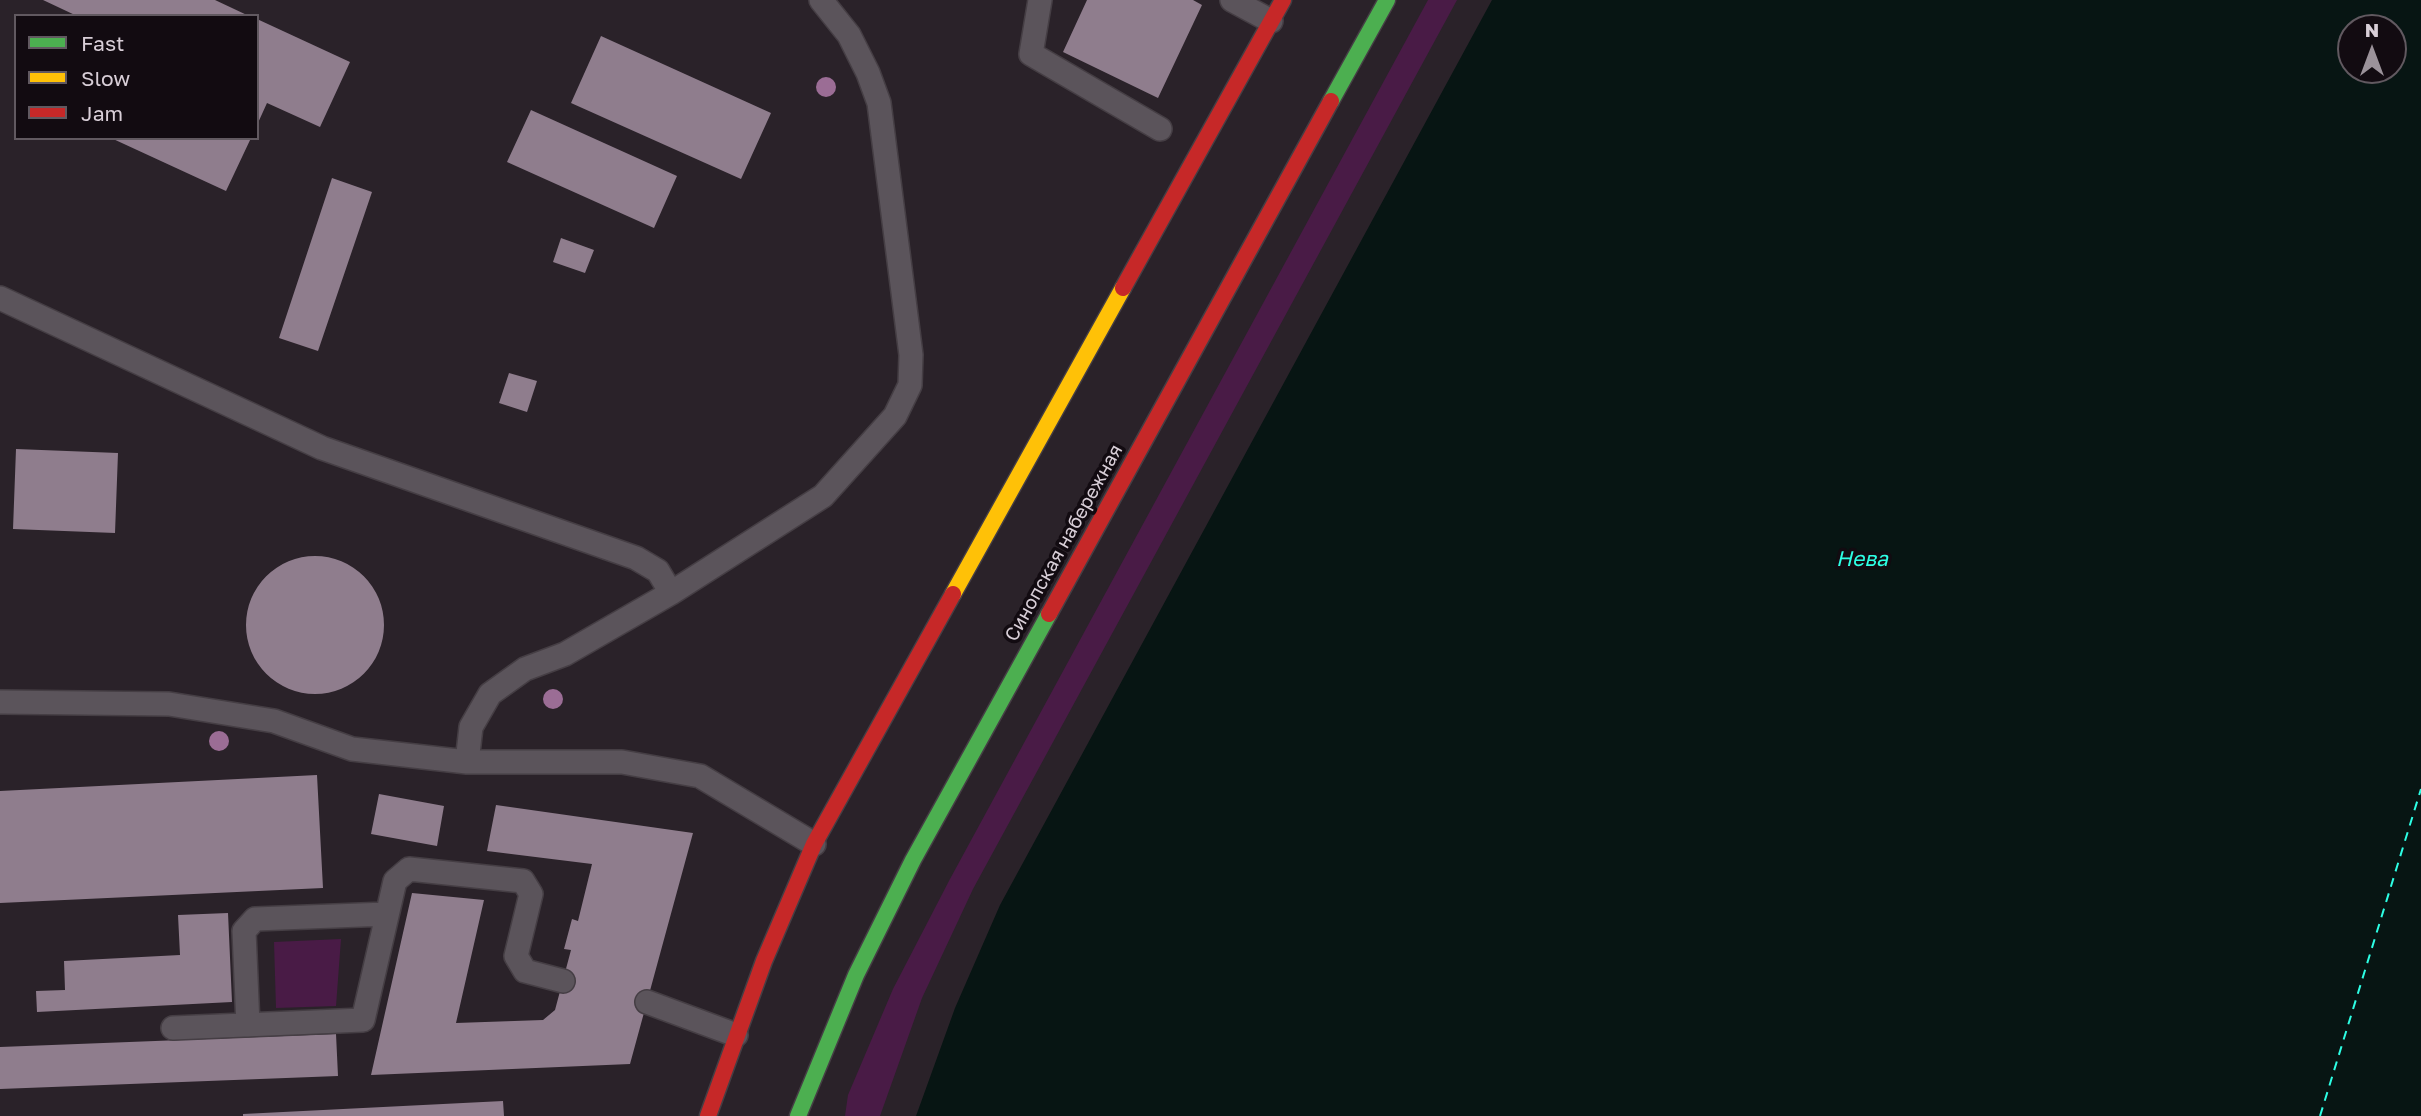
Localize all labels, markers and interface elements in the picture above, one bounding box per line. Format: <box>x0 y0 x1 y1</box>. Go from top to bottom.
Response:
legend <box>14 14 259 140</box>
north arrow <box>2337 14 2407 84</box>
text: N <box>2365 18 2379 41</box>
text: Fast <box>81 30 124 56</box>
text: Slow <box>81 65 130 91</box>
text: Jam <box>81 100 123 126</box>
street label: Синопская набережная <box>1000 441 1128 645</box>
water label: Нева <box>1836 546 1888 572</box>

